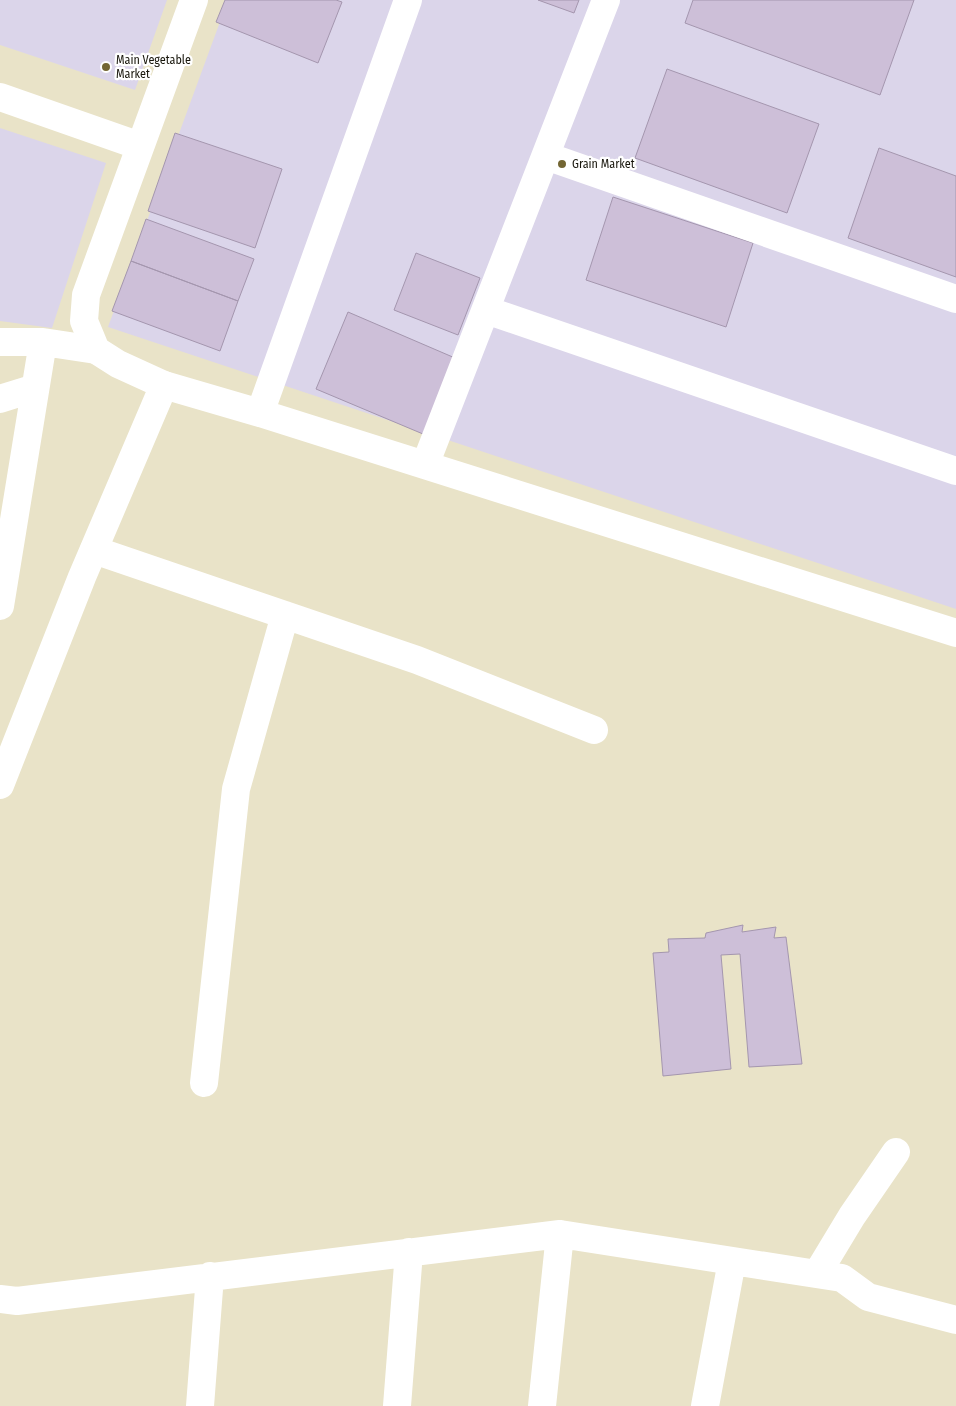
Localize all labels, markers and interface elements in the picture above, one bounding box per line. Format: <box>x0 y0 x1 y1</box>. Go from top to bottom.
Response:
place label: Main Vegetable Market <box>116 53 191 81</box>
marker: Main Vegetable Market <box>100 61 112 73</box>
place label: Grain Market <box>572 157 635 171</box>
marker: Grain Market <box>556 158 568 170</box>

